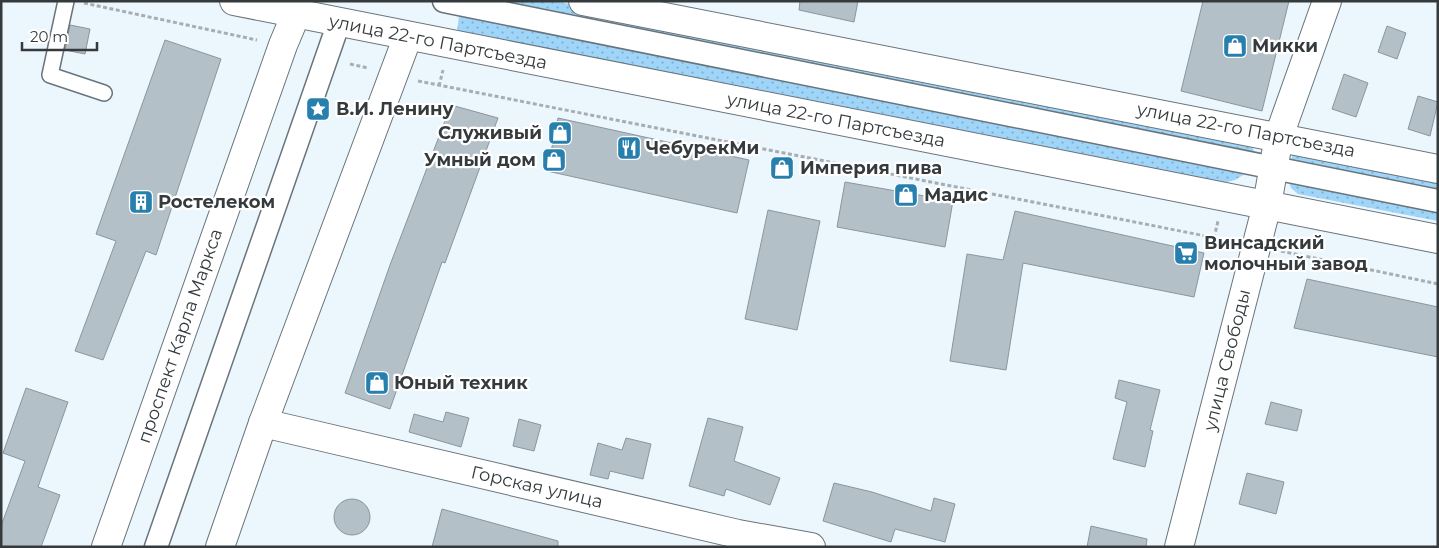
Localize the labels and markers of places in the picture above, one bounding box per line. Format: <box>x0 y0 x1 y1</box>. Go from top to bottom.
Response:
shop icon: Микки <box>1222 33 1248 59</box>
place label: Микки <box>1252 35 1318 57</box>
place icon: В.И. Ленину <box>305 96 331 122</box>
place label: В.И. Ленину <box>336 98 455 120</box>
shop icon: Служивый <box>547 120 573 146</box>
place label: Служивый <box>438 122 542 144</box>
restaurant icon: ЧебурекМи <box>616 135 642 161</box>
place label: ЧебурекМи <box>646 137 759 159</box>
shop icon: Умный дом <box>541 147 567 173</box>
place label: Умный дом <box>424 149 536 171</box>
shop icon: Империя пива <box>769 155 795 181</box>
place label: Империя пива <box>800 157 942 179</box>
shop icon: Мадис <box>893 182 919 208</box>
place label: Мадис <box>924 184 989 206</box>
building icon: Ростелеком <box>128 189 154 215</box>
place label: Ростелеком <box>158 191 275 213</box>
place label: Винсадский молочный завод <box>1204 232 1368 275</box>
supermarket icon: Винсадский молочный завод <box>1173 240 1199 266</box>
shop icon: Юный техник <box>364 370 390 396</box>
place label: Юный техник <box>394 372 528 394</box>

